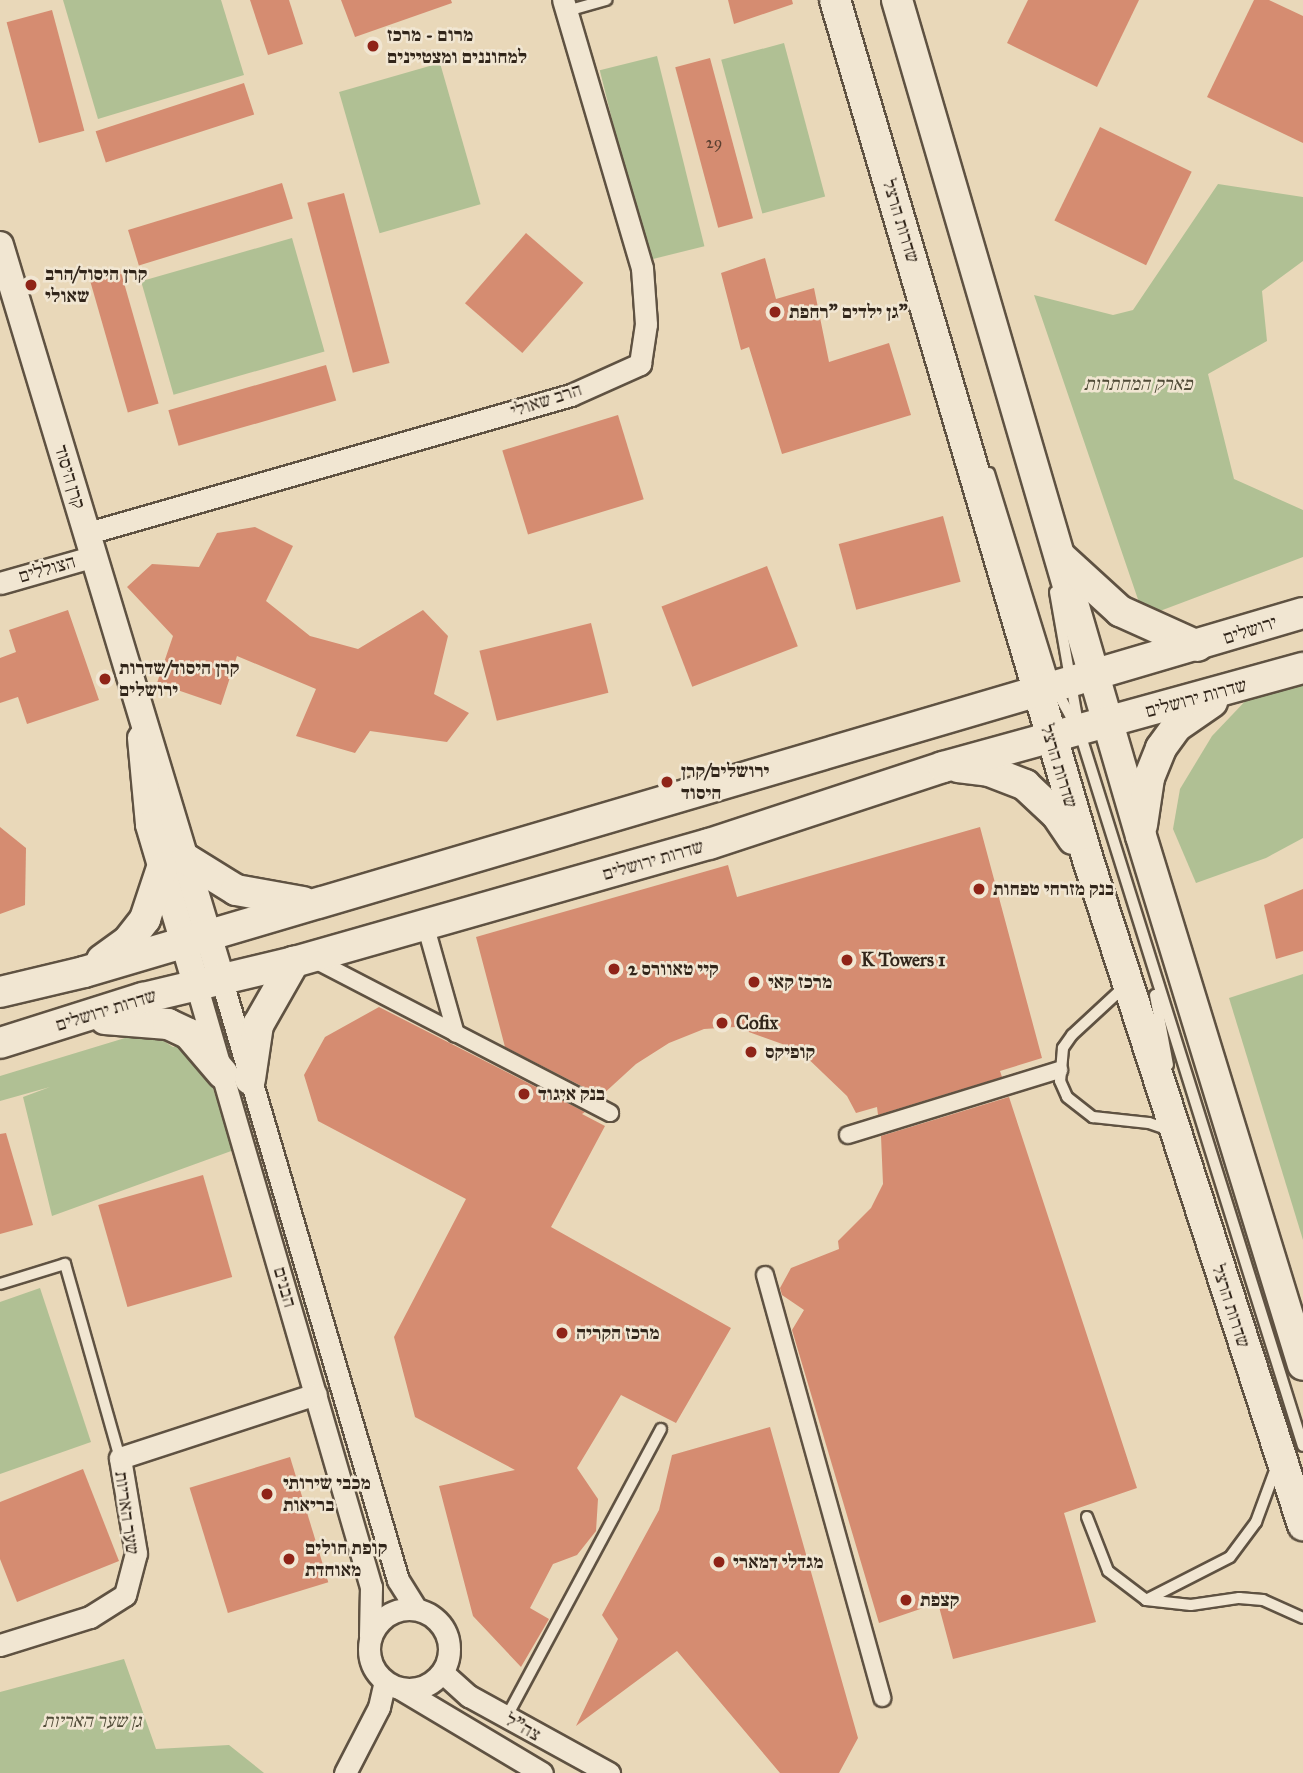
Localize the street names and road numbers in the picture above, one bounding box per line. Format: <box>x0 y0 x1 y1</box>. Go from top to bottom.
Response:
street label: שדרות הרצל <box>877 176 925 266</box>
street label: הרב שאולי <box>507 378 585 422</box>
street label: קרן היסוד <box>49 442 91 512</box>
street label: הצוללים <box>16 550 78 588</box>
street label: ירושלים <box>1220 611 1280 649</box>
street label: שדרות ירושלים <box>1143 673 1249 723</box>
street label: שדרות הרצל <box>1035 721 1083 811</box>
street label: שדרות ירושלים <box>600 835 706 885</box>
street label: שדרות ירושלים <box>53 984 159 1036</box>
street label: שדרות הרצל <box>1207 1261 1255 1351</box>
street label: הבנים <box>268 1264 302 1310</box>
street label: שער האריות <box>110 1470 144 1556</box>
street label: צה"ל <box>501 1708 545 1746</box>

